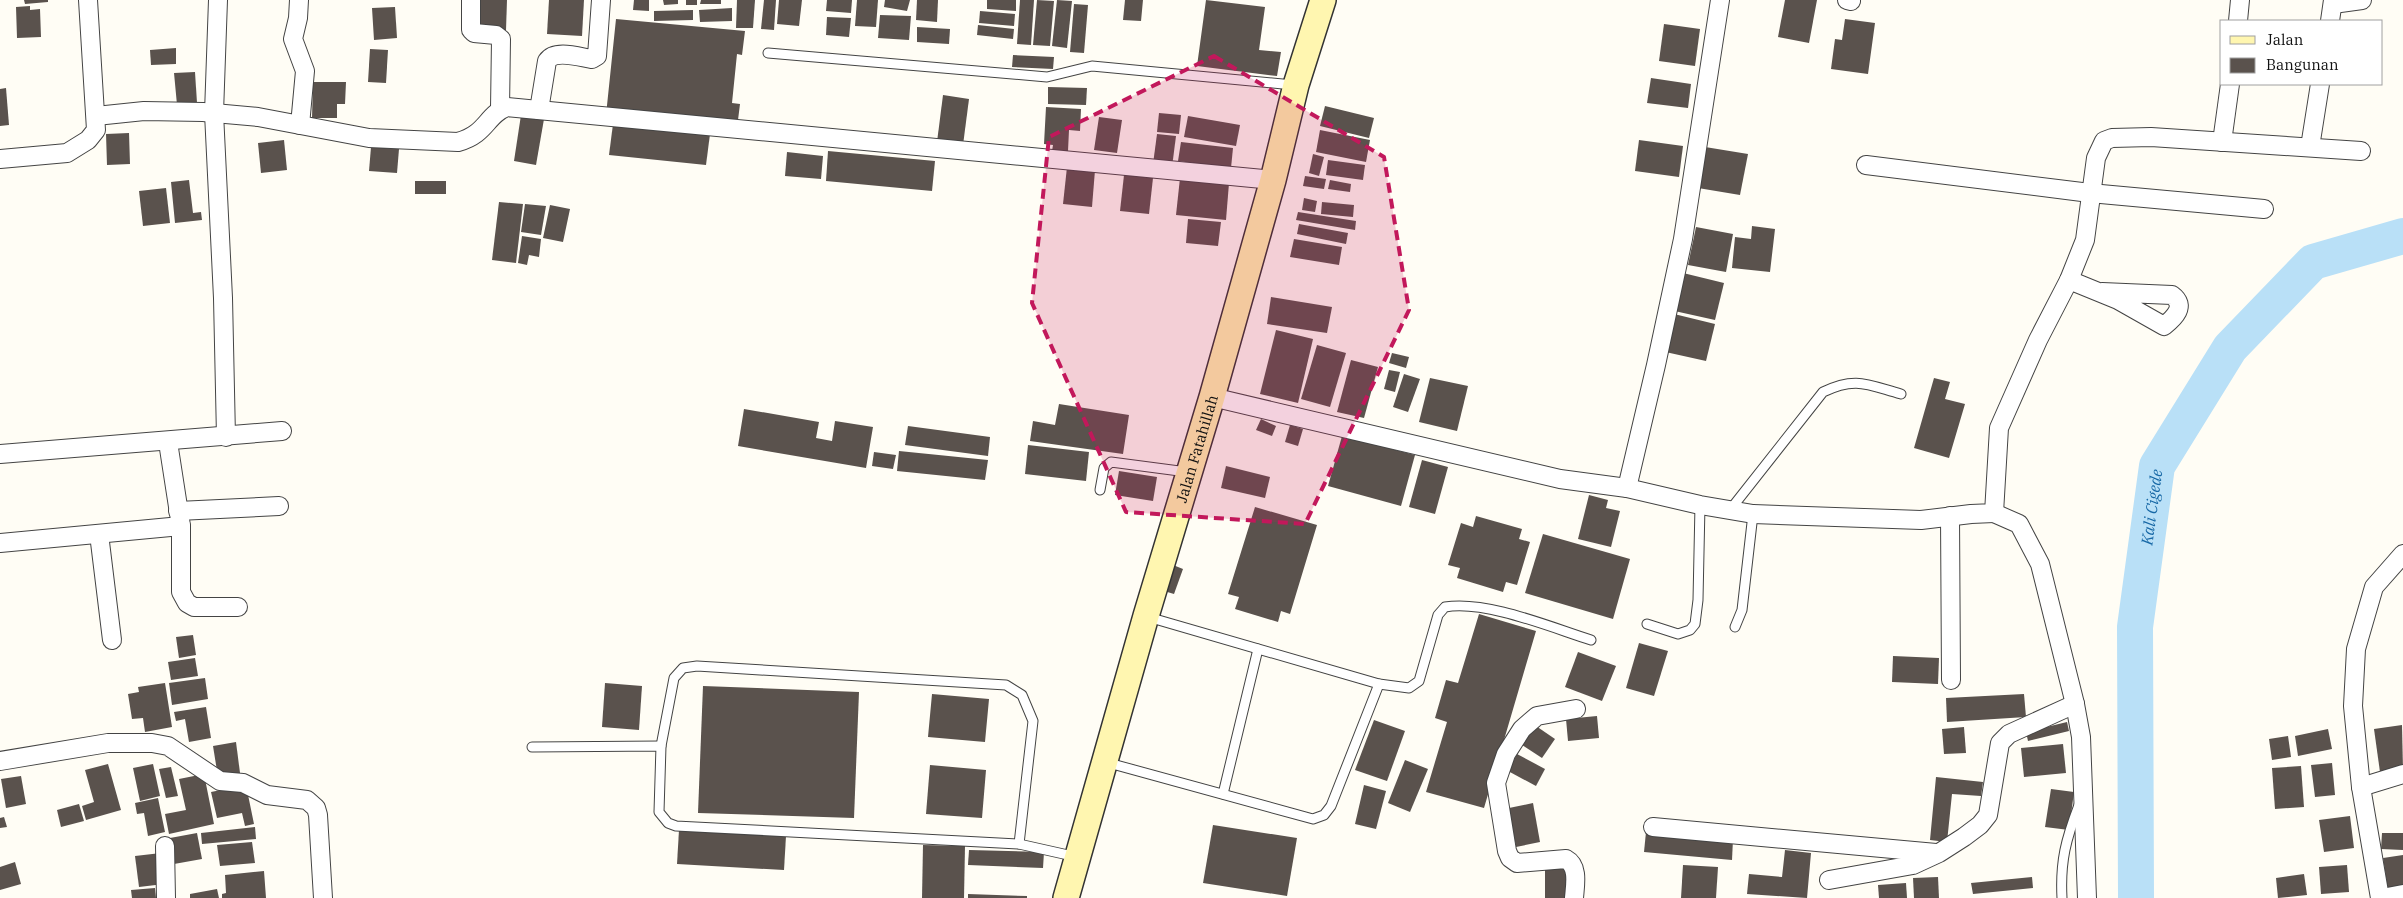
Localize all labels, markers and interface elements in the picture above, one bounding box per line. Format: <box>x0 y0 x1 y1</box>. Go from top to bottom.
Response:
legend <box>2220 20 2383 85</box>
text: Jalan <box>2266 30 2304 49</box>
text: Bangunan <box>2266 55 2339 74</box>
street label: Jalan Fatahillah <box>1171 392 1222 505</box>
water label: Kali Cigede <box>2136 468 2166 547</box>

